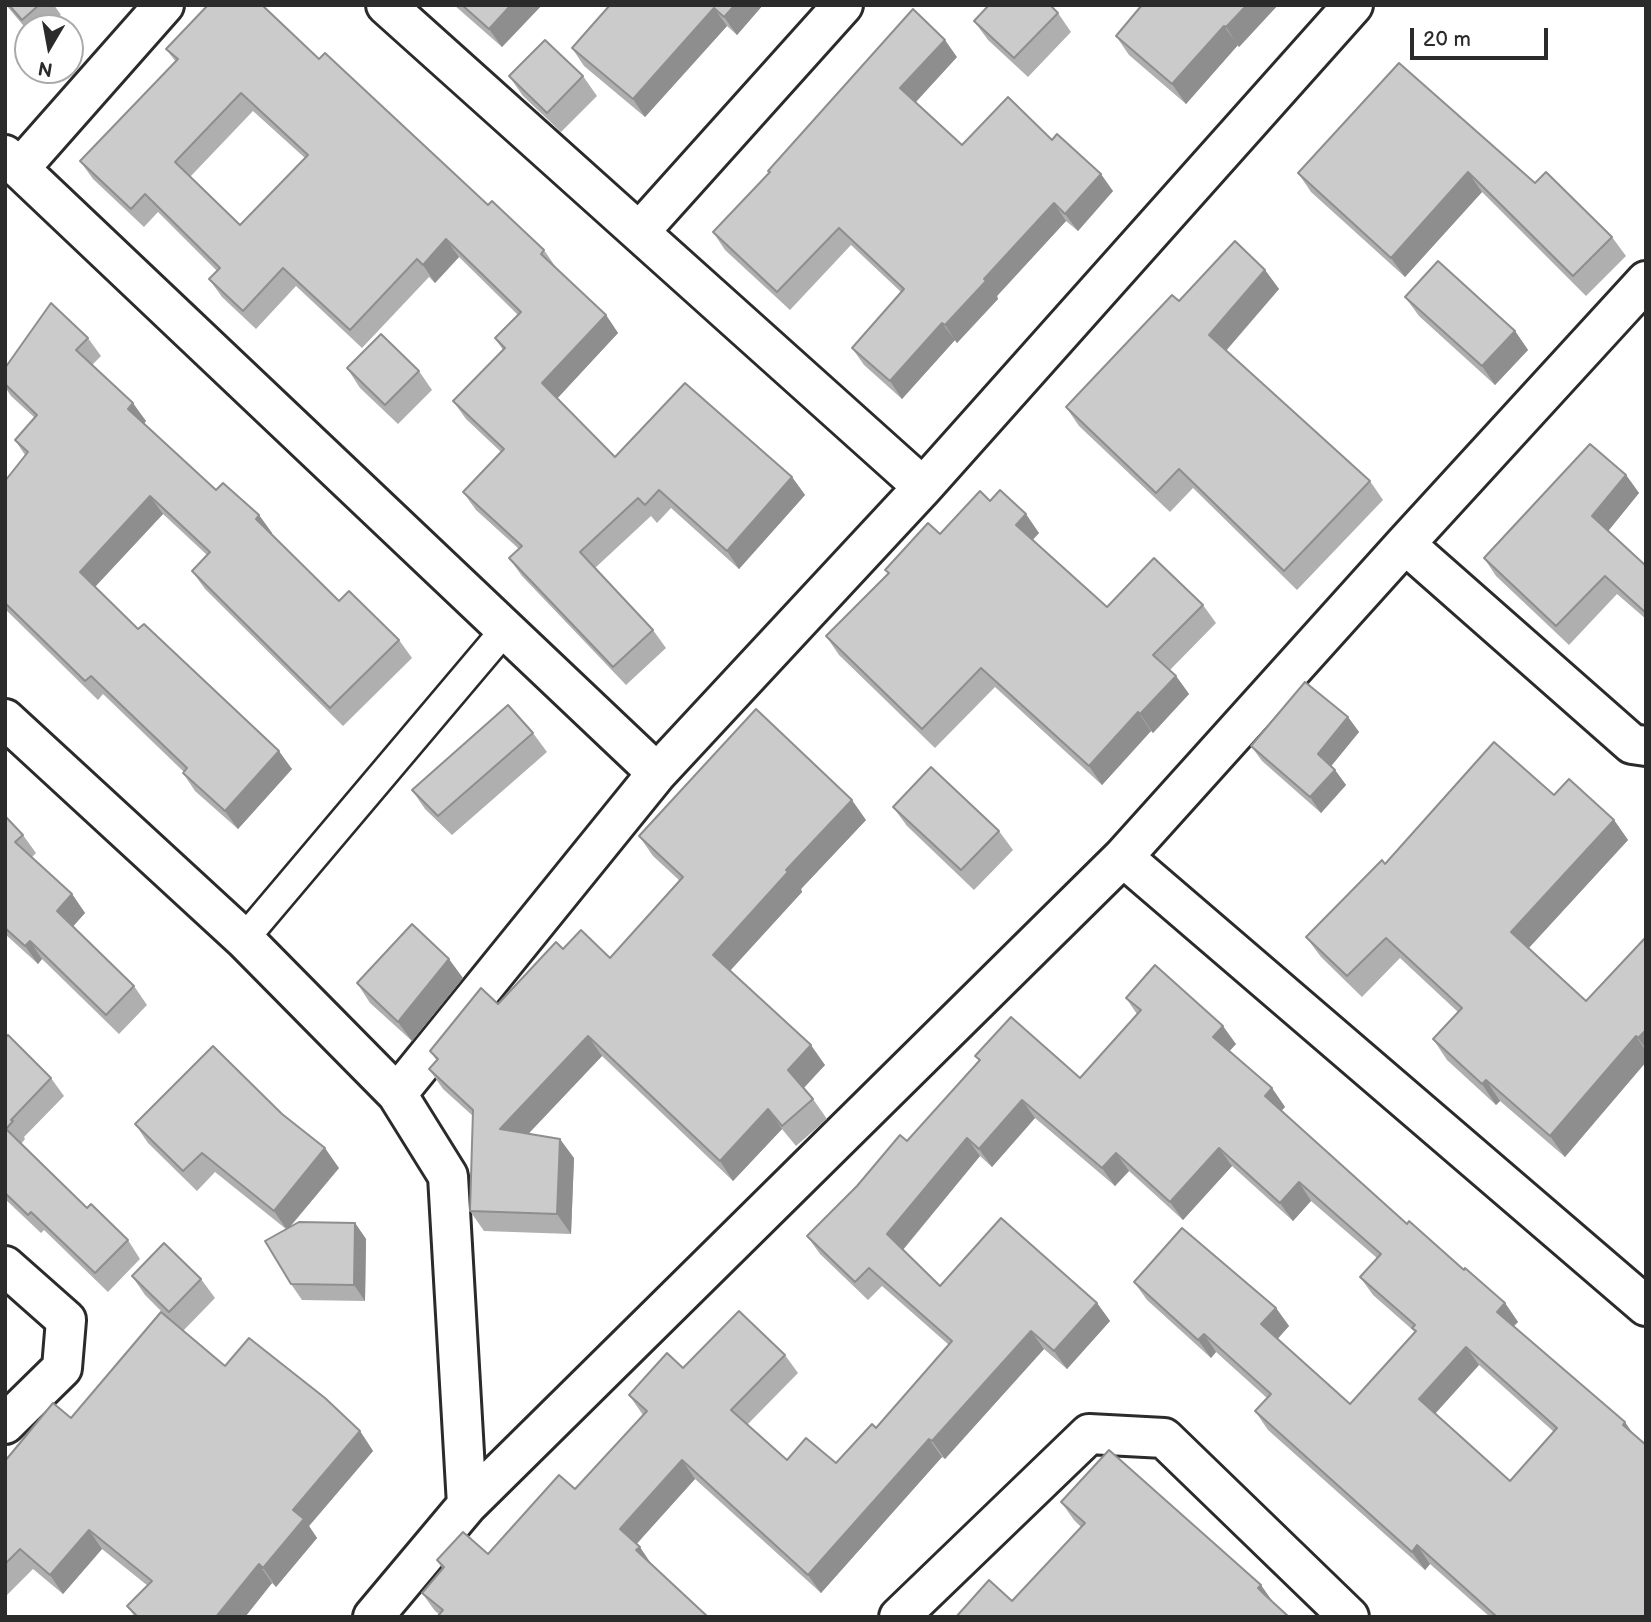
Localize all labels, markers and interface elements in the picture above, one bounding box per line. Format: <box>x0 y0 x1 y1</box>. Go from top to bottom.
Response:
north arrow <box>14 14 84 84</box>
scale bar <box>1413 14 1551 58</box>
text: 20 m <box>1423 27 1471 52</box>
text: N <box>37 56 55 81</box>

